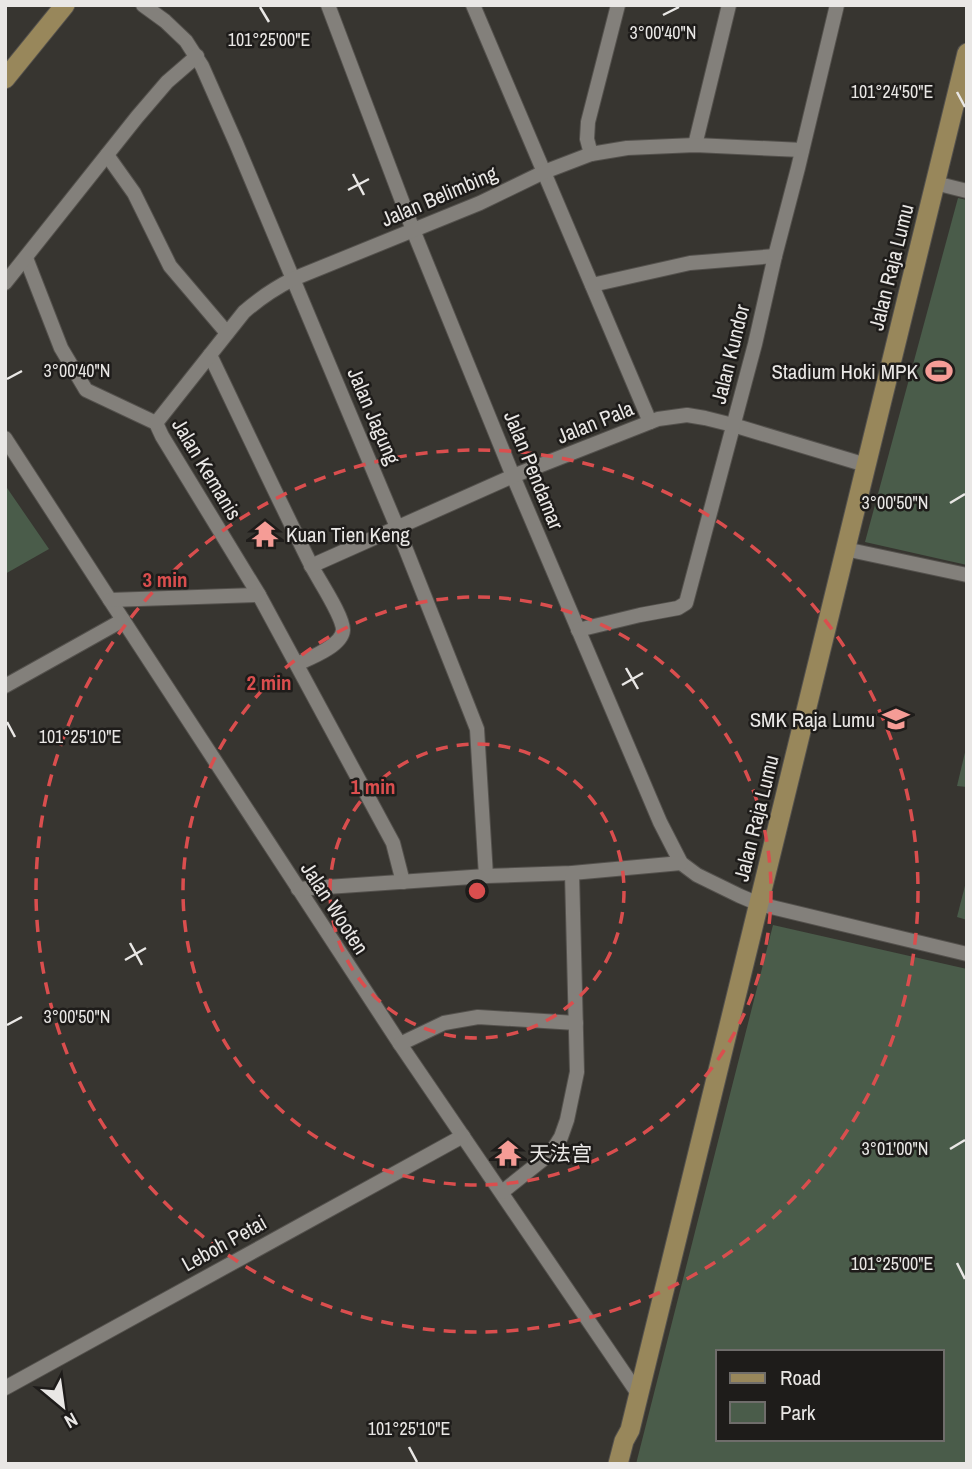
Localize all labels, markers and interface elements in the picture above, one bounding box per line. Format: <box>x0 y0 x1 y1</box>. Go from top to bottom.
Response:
text: 3°00'40"N <box>630 20 696 45</box>
text: 101°25'00"E <box>228 27 310 52</box>
text: 101°24'50"E <box>851 79 933 104</box>
street label: Jalan Belimbing <box>377 158 502 233</box>
street label: Jalan Raja Lumu <box>861 201 921 333</box>
street label: Jalan Kundor <box>704 301 756 407</box>
sports icon: Stadium Hoki MPK <box>924 356 954 386</box>
place label: Stadium Hoki MPK <box>772 357 919 386</box>
text: 3°00'40"N <box>44 358 110 383</box>
street label: Jalan Jagung <box>341 363 408 469</box>
street label: Jalan Pala <box>552 393 638 451</box>
street label: Jalan Pendamar <box>497 406 571 534</box>
street label: Jalan Kemanis <box>165 413 249 525</box>
text: 3°00'50"N <box>862 490 928 515</box>
temple icon: Kuan Tien Keng <box>250 519 280 549</box>
place label: Kuan Tien Keng <box>286 520 410 549</box>
text: 3 min <box>143 565 187 594</box>
text: 2 min <box>247 668 291 697</box>
school or university icon: SMK Raja Lumu <box>881 704 911 734</box>
place label: SMK Raja Lumu <box>750 705 875 734</box>
text: 101°25'10"E <box>39 724 121 749</box>
street label: Jalan Raja Lumu <box>726 752 786 884</box>
text: 1 min <box>351 772 395 801</box>
street label: Jalan Wooten <box>294 856 376 960</box>
centre of rings <box>465 879 489 903</box>
text: 3°00'50"N <box>44 1004 110 1029</box>
text: 3°01'00"N <box>862 1136 928 1161</box>
temple icon: 天法宫 <box>493 1138 523 1168</box>
place label: 天法宫 <box>529 1139 592 1168</box>
street label: Leboh Petai <box>176 1208 272 1278</box>
text: 101°25'00"E <box>851 1251 933 1276</box>
legend <box>716 1350 944 1441</box>
text: Road <box>780 1363 821 1392</box>
north arrow <box>28 1371 98 1441</box>
text: Park <box>780 1398 816 1427</box>
text: N <box>60 1407 82 1435</box>
text: 101°25'10"E <box>368 1416 450 1441</box>

